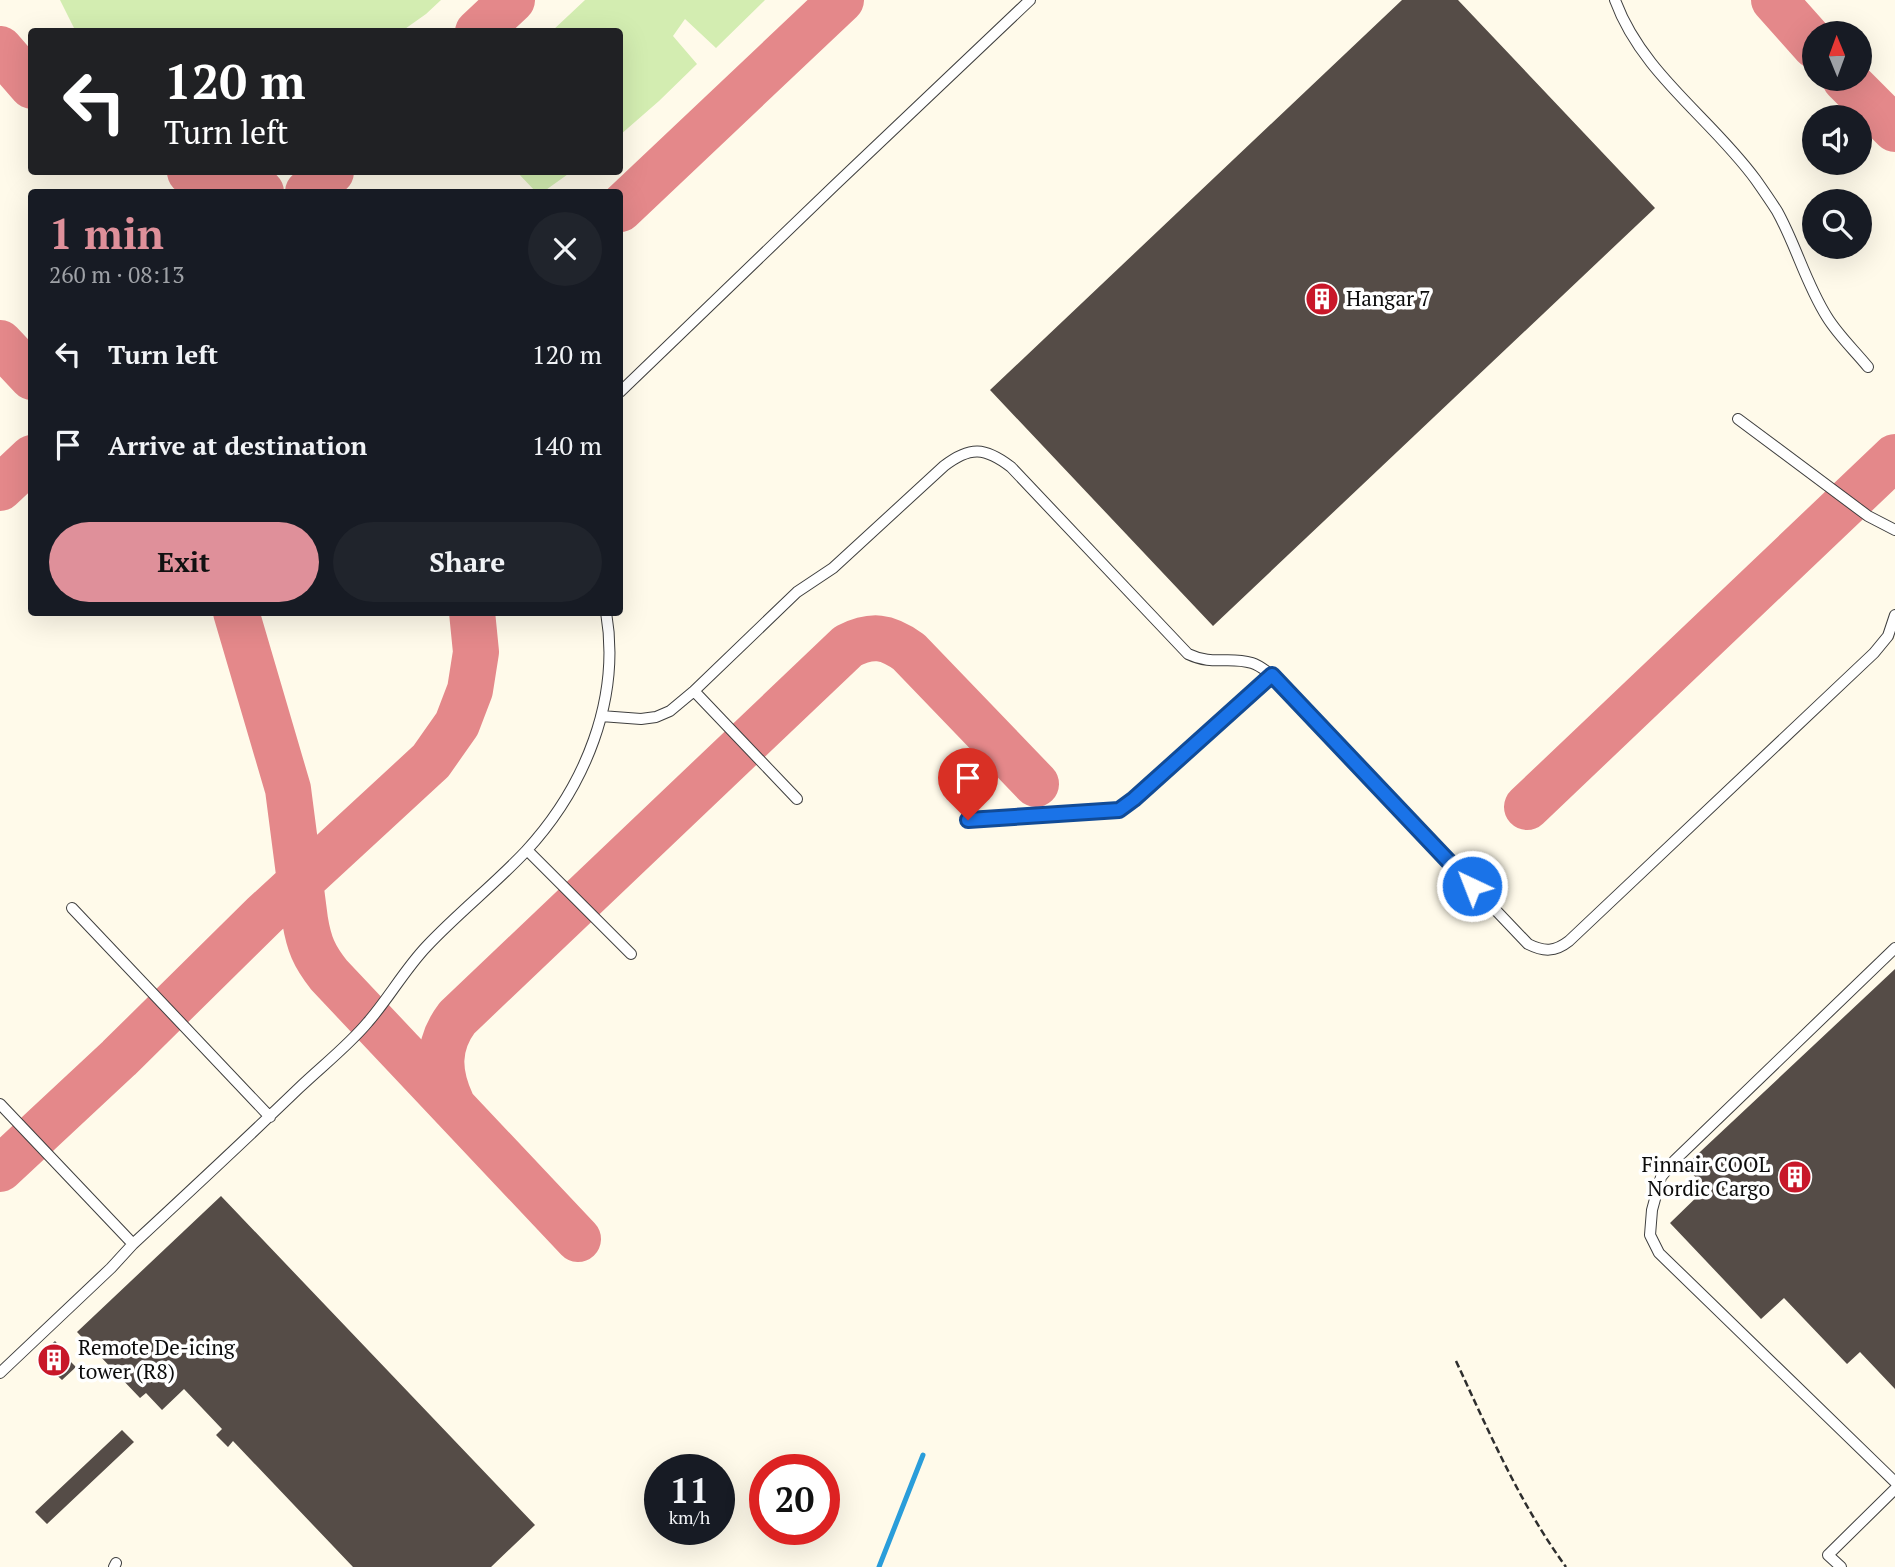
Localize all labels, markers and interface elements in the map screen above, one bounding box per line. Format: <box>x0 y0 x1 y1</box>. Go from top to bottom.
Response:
north arrow <box>1802 21 1872 91</box>
map controls <box>1802 21 1872 259</box>
text: 120 m <box>164 48 306 113</box>
icon: left <box>49 56 140 147</box>
button: sound <box>1802 105 1872 175</box>
text: Turn left <box>164 111 288 153</box>
button: search <box>1802 189 1872 259</box>
text: 1 min <box>49 205 164 261</box>
button: close <box>528 212 602 286</box>
text: 260 m · 08:13 <box>49 259 184 290</box>
building icon: Hangar 7 <box>1303 280 1341 318</box>
place label: Hangar 7 <box>1346 284 1430 312</box>
icon: left <box>49 335 87 373</box>
text: Turn left <box>108 337 218 371</box>
text: 120 m <box>532 337 602 371</box>
icon: arrive <box>49 426 87 464</box>
text: Arrive at destination <box>108 428 367 462</box>
text: 140 m <box>532 428 602 462</box>
button: Exit <box>49 522 319 602</box>
button: Share <box>333 522 602 602</box>
pin <box>938 748 998 820</box>
icon: arrive <box>949 759 987 797</box>
position arrow <box>1435 849 1509 923</box>
place label: Finnair COOL Nordic Cargo <box>1642 1150 1770 1202</box>
building icon: Finnair COOL Nordic Cargo <box>1776 1158 1814 1196</box>
place label: Remote De-icing tower (R8) <box>78 1333 236 1385</box>
building icon: Remote De-icing tower (R8) <box>35 1341 73 1379</box>
speed limit sign: 20 <box>749 1454 840 1545</box>
text: 11 <box>670 1467 709 1513</box>
text: km/h <box>669 1505 710 1529</box>

